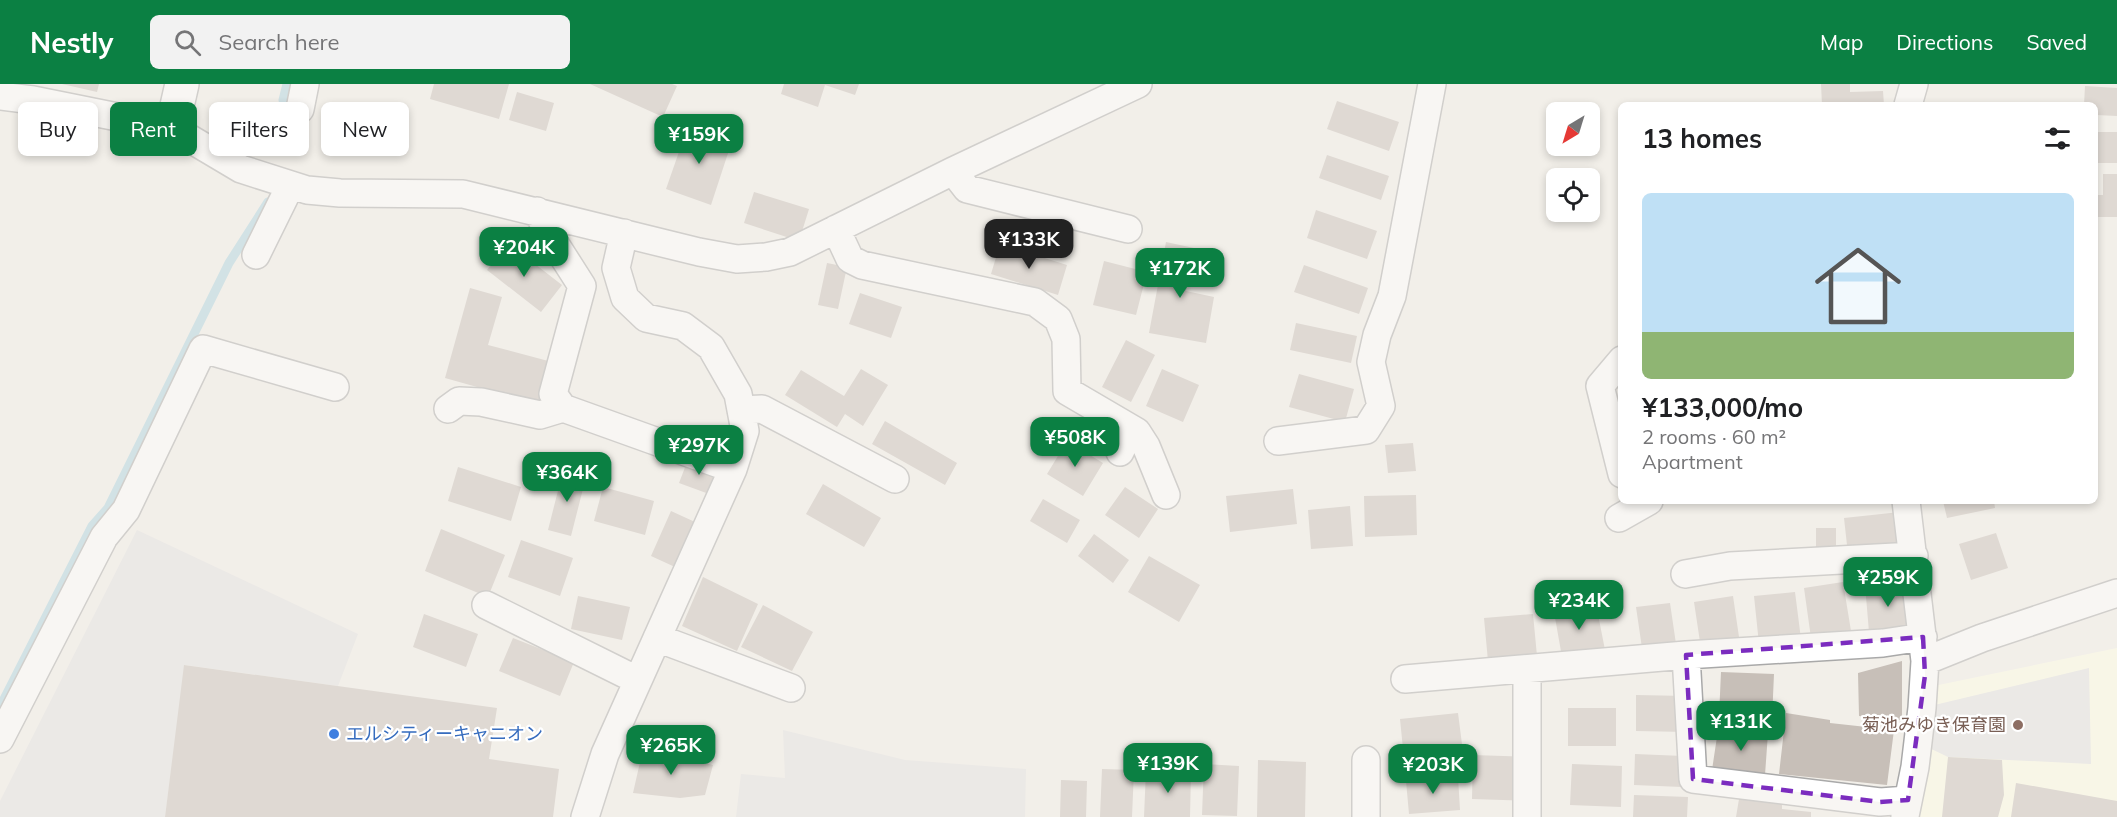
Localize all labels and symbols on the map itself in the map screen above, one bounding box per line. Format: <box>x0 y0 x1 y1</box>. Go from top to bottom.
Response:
north arrow <box>1546 102 1600 156</box>
pin: ¥159K <box>657 114 741 165</box>
pin: ¥133K <box>987 219 1071 270</box>
pin: ¥204K <box>482 227 566 278</box>
pin: ¥172K <box>1138 248 1222 299</box>
pin: ¥508K <box>1033 417 1117 468</box>
pin: ¥297K <box>657 425 741 476</box>
pin: ¥364K <box>525 452 609 503</box>
pin: ¥259K <box>1846 557 1930 608</box>
pin: ¥234K <box>1537 580 1621 631</box>
pin: ¥131K <box>1699 701 1783 752</box>
place label: 菊池みゆき保育園 <box>1862 713 2006 736</box>
marker: 菊池みゆき保育園 <box>2011 718 2025 732</box>
place label: エルシティーキャニオン <box>346 722 543 745</box>
pin: ¥265K <box>629 725 713 776</box>
marker: エルシティーキャニオン <box>327 727 341 741</box>
pin: ¥139K <box>1126 743 1210 794</box>
pin: ¥203K <box>1391 744 1475 795</box>

